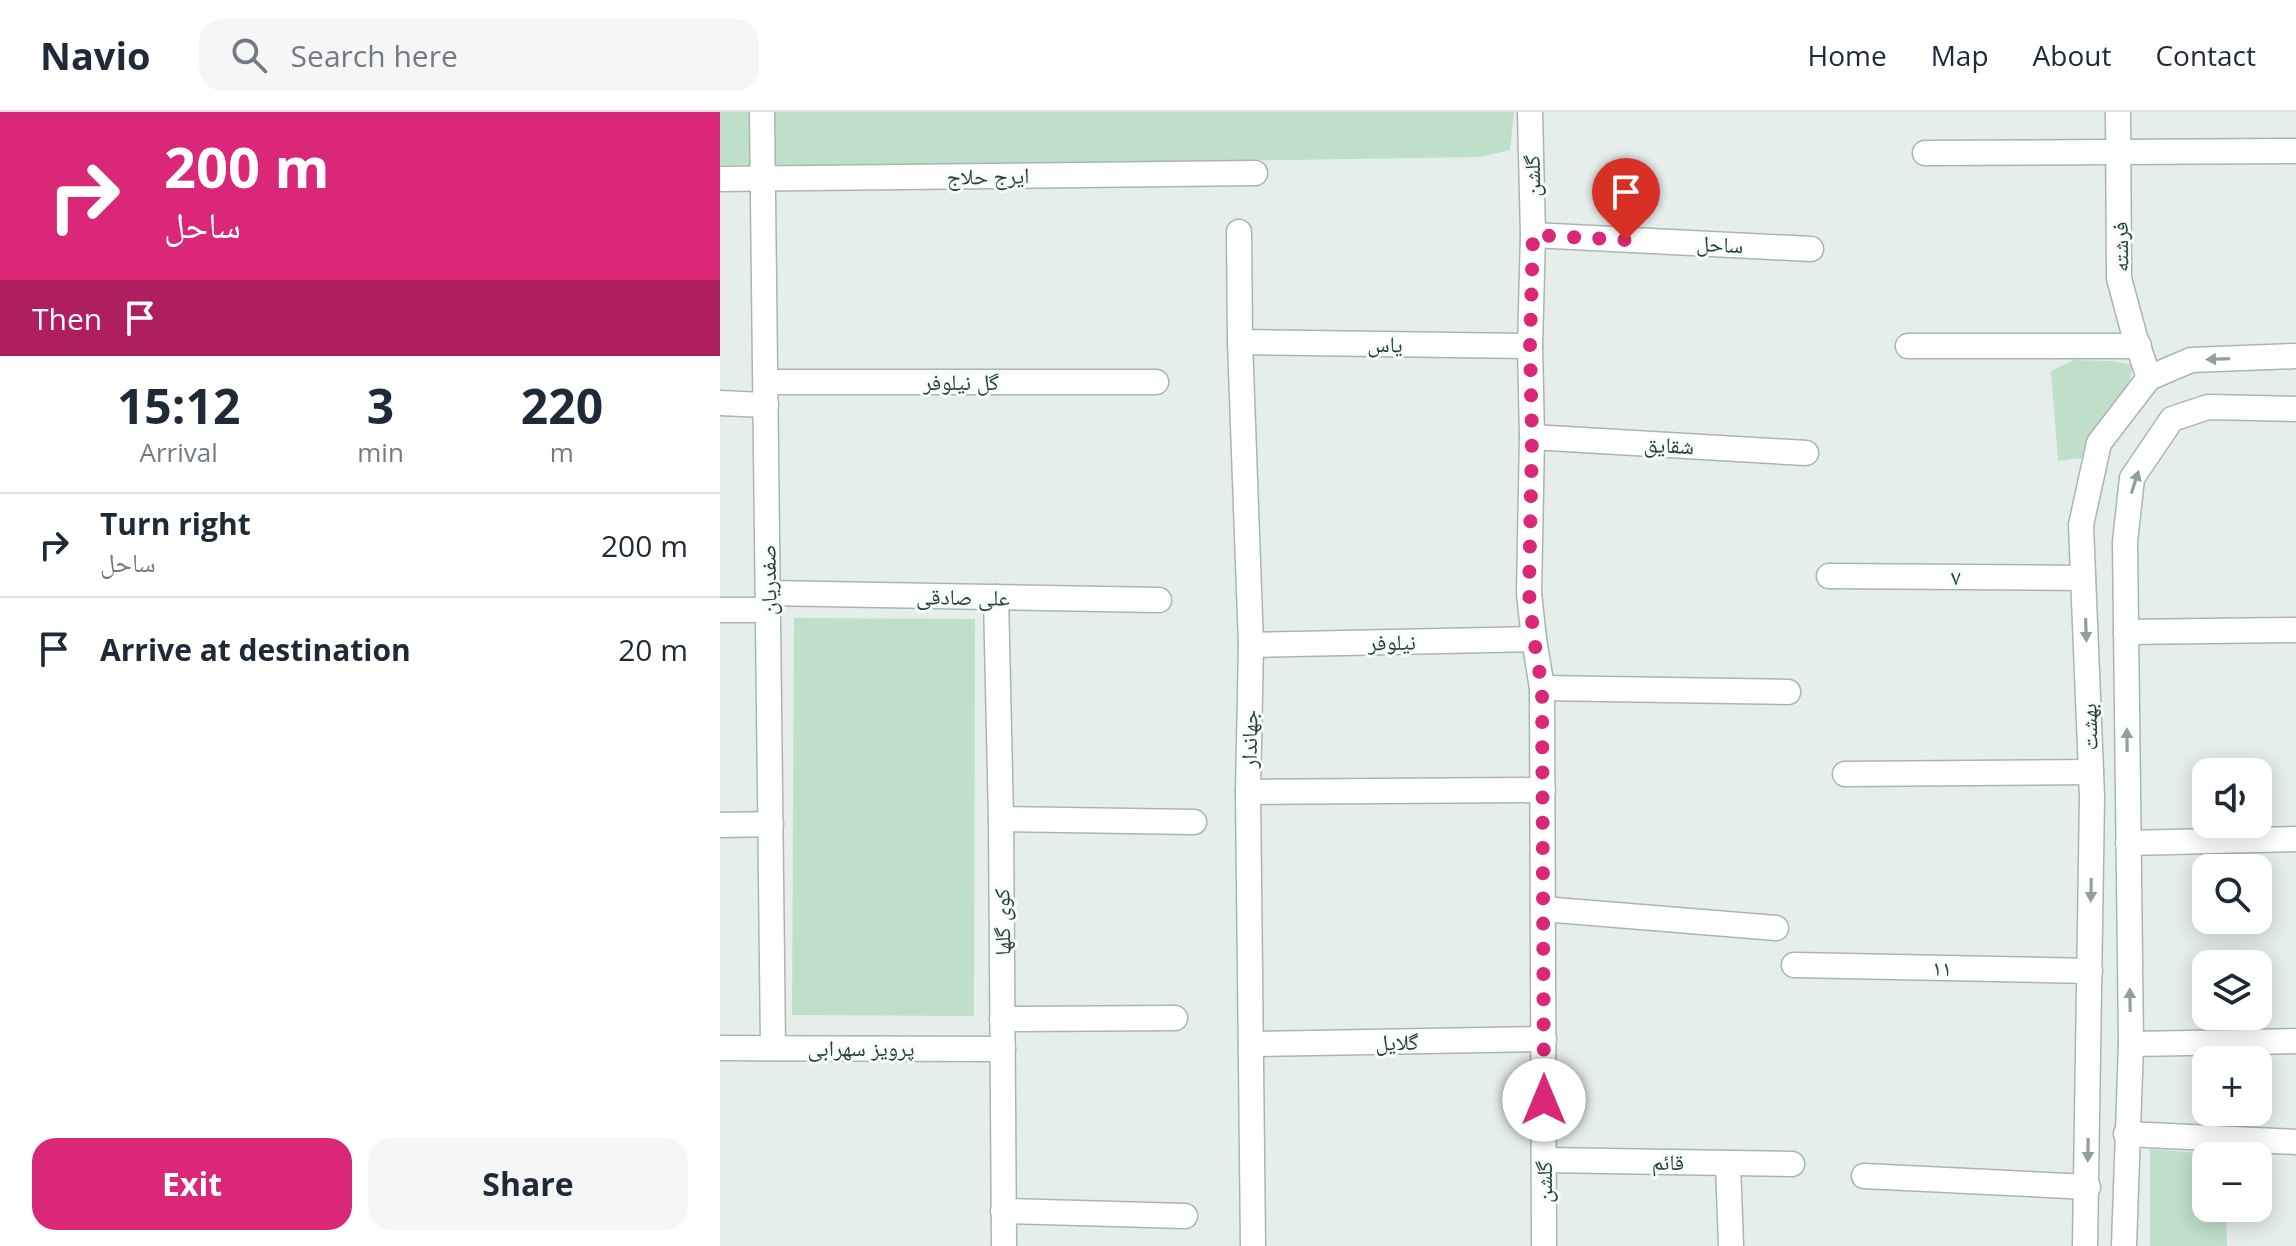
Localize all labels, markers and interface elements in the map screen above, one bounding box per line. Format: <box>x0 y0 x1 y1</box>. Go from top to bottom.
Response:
search box <box>199 19 759 91</box>
text: Navio <box>40 29 151 81</box>
icon: search <box>227 33 271 77</box>
text: Search here <box>291 35 458 76</box>
text: Home <box>1808 36 1887 74</box>
text: Map <box>1931 36 1989 74</box>
text: About <box>2033 36 2111 74</box>
text: Contact <box>2155 36 2256 74</box>
text: 200 m <box>164 128 330 204</box>
icon: right <box>32 144 136 248</box>
street label: گلشن <box>1516 155 1546 197</box>
pin <box>1592 158 1660 240</box>
street label: ایرج حلاج <box>946 159 1030 191</box>
icon: arrive <box>1604 170 1648 214</box>
text: ساحل <box>164 200 241 249</box>
street label: فرشته <box>2104 222 2134 273</box>
street label: ساحل <box>1696 227 1744 259</box>
icon: arrive <box>118 296 162 340</box>
text: Then <box>32 298 102 339</box>
street label: یاس <box>1367 328 1403 358</box>
one-way arrow <box>2205 352 2230 365</box>
street label: گل نیلوفر <box>922 366 999 396</box>
text: 15:12 <box>117 373 240 438</box>
text: 3 <box>367 373 394 438</box>
text: 220 <box>521 373 603 438</box>
street label: شقایق <box>1643 428 1695 460</box>
text: Arrival <box>139 434 218 470</box>
text: min <box>357 434 404 470</box>
text: m <box>550 434 574 470</box>
one-way arrow <box>2129 469 2141 493</box>
text: Turn right <box>100 503 251 544</box>
icon: right <box>32 523 76 567</box>
text: 200 m <box>601 525 688 566</box>
text: ساحل <box>100 544 156 580</box>
street label: صفدریان <box>751 544 783 616</box>
street label: ۷ <box>1951 561 1961 591</box>
street label: علی صادقی <box>916 580 1010 612</box>
one-way arrow <box>2079 618 2092 643</box>
street label: نیلوفر <box>1367 626 1416 656</box>
icon: arrive <box>32 627 76 671</box>
text: Arrive at destination <box>100 629 411 670</box>
text: 20 m <box>618 629 688 670</box>
street label: بهشت <box>2072 703 2104 751</box>
street label: جهاندار <box>1232 710 1264 769</box>
one-way arrow <box>2121 727 2133 752</box>
map controls <box>2192 758 2272 1222</box>
button: sound <box>2192 758 2272 838</box>
button: search <box>2192 854 2272 934</box>
one-way arrow <box>2085 878 2097 903</box>
street label: کوی گلها <box>985 888 1017 956</box>
button: layers <box>2192 950 2272 1030</box>
street label: ۱۱ <box>1932 952 1952 982</box>
one-way arrow <box>2124 987 2136 1012</box>
street label: گلایل <box>1375 1026 1419 1056</box>
street label: پرویز سهرابی <box>807 1032 915 1062</box>
button: + <box>2192 1046 2272 1126</box>
position arrow <box>1502 1058 1586 1142</box>
button: Exit <box>32 1138 352 1230</box>
button: Share <box>368 1138 688 1230</box>
one-way arrow <box>2082 1138 2094 1163</box>
button: − <box>2192 1142 2272 1222</box>
street label: قائم <box>1651 1146 1685 1177</box>
street label: گلشن <box>1528 1161 1558 1203</box>

